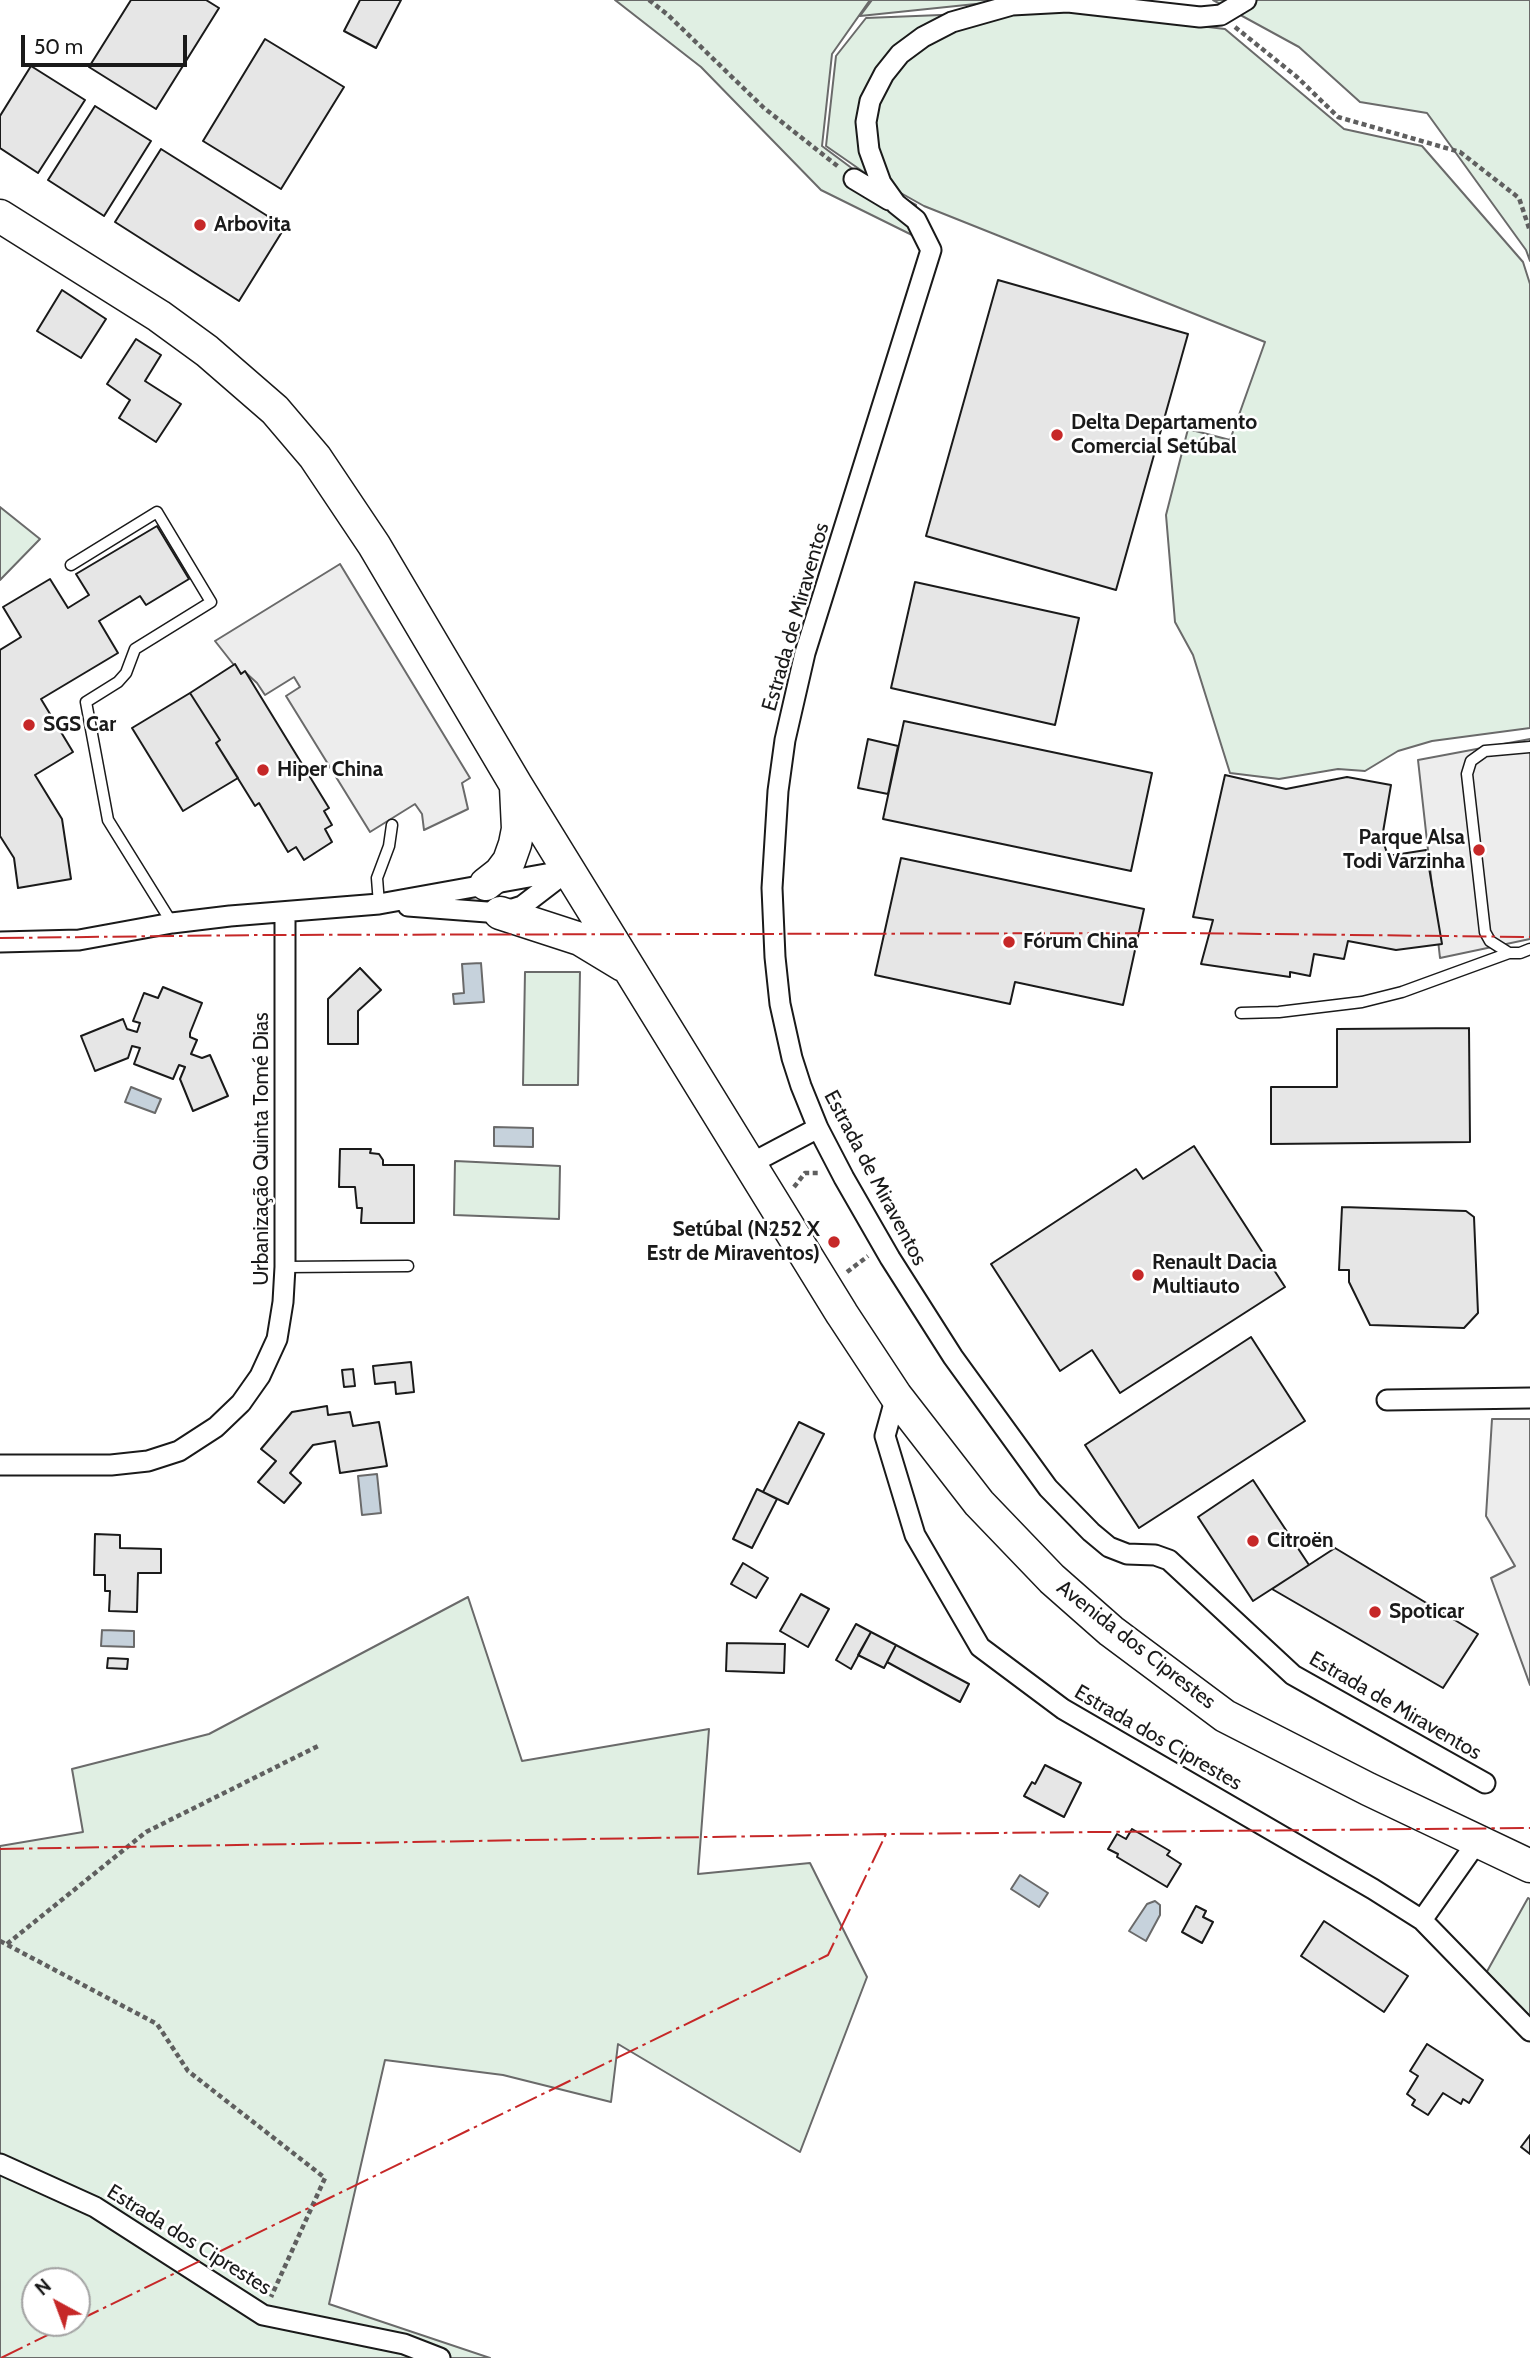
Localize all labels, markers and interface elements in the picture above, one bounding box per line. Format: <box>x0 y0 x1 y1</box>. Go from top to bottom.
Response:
scale bar <box>24 21 191 65</box>
text: 50 m <box>34 34 83 59</box>
place label: Arbovita <box>214 212 291 238</box>
marker: Arbovita <box>192 217 208 233</box>
place label: Delta Departamento Comercial Setúbal <box>1071 410 1257 460</box>
marker: Delta Departamento Comercial Setúbal <box>1049 427 1065 443</box>
street label: Estrada de Miraventos <box>757 520 835 714</box>
place label: SGS Car <box>43 712 116 738</box>
marker: SGS Car <box>21 717 37 733</box>
place label: Hiper China <box>277 757 383 783</box>
marker: Hiper China <box>255 762 271 778</box>
place label: Parque Alsa Todi Varzinha <box>1343 825 1465 875</box>
marker: Parque Alsa Todi Varzinha <box>1471 842 1487 858</box>
place label: Fórum China <box>1023 929 1138 955</box>
marker: Fórum China <box>1001 934 1017 950</box>
street label: Urbanização Quinta Tomé Dias <box>249 1012 275 1286</box>
street label: Estrada de Miraventos <box>818 1086 932 1270</box>
place label: Setúbal (N252 X Estr de Miraventos) <box>647 1217 820 1267</box>
marker: Setúbal (N252 X Estr de Miraventos) <box>826 1234 842 1250</box>
place label: Renault Dacia Multiauto <box>1152 1250 1277 1300</box>
marker: Renault Dacia Multiauto <box>1130 1267 1146 1283</box>
place label: Citroën <box>1267 1528 1334 1554</box>
marker: Citroën <box>1245 1533 1261 1549</box>
street label: Avenida dos Ciprestes <box>1052 1575 1220 1715</box>
place label: Spoticar <box>1389 1599 1464 1625</box>
marker: Spoticar <box>1367 1604 1383 1620</box>
street label: Estrada de Miraventos <box>1304 1646 1486 1766</box>
street label: Estrada dos Ciprestes <box>1070 1680 1246 1796</box>
street label: Estrada dos Ciprestes <box>102 2179 276 2301</box>
north arrow <box>21 2267 91 2337</box>
text: N <box>31 2274 56 2300</box>

